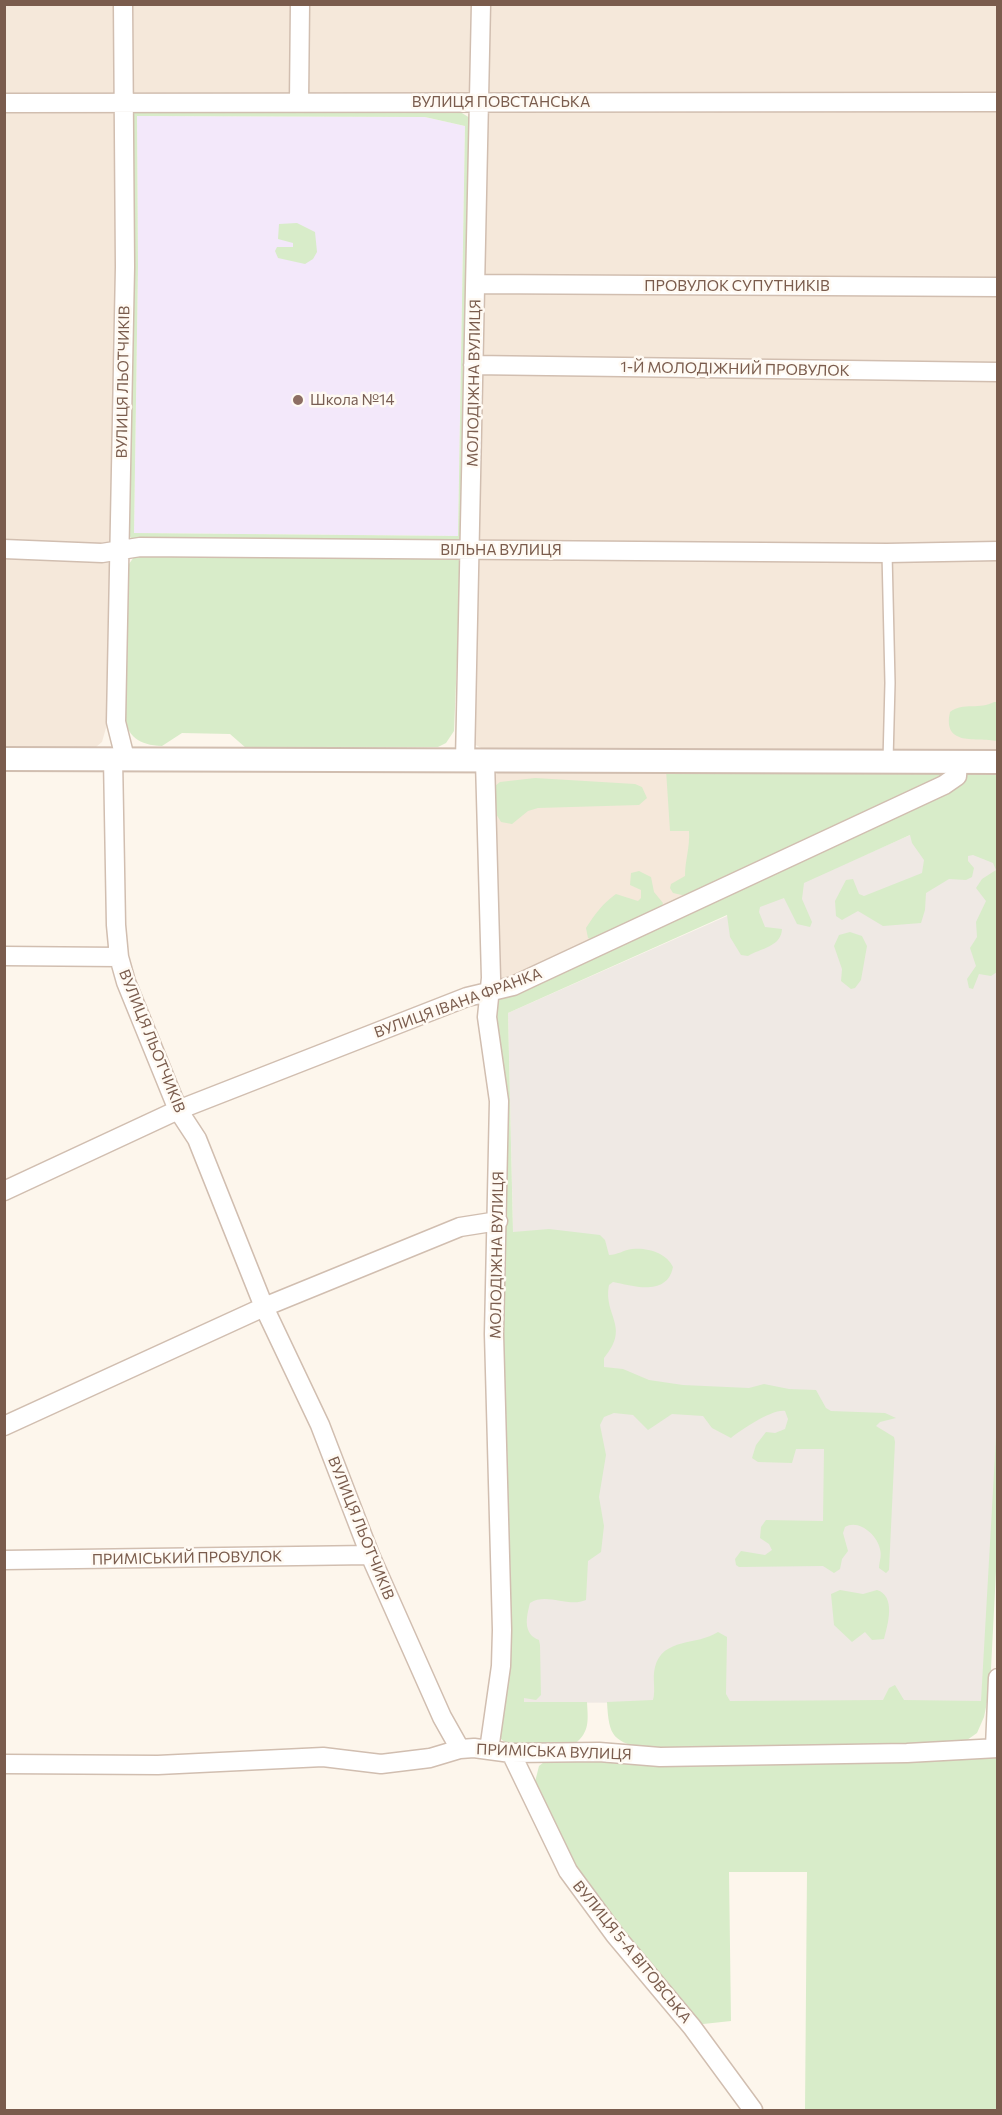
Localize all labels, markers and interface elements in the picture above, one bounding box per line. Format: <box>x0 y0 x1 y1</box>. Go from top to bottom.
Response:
street label: ВУЛИЦЯ ПОВСТАНСЬКА <box>412 93 590 111</box>
street label: ПРОВУЛОК СУПУТНИКІВ <box>644 277 830 295</box>
street label: МОЛОДІЖНА ВУЛИЦЯ <box>464 299 484 467</box>
street label: ВУЛИЦЯ ЛЬОТЧИКІВ <box>113 306 133 458</box>
street label: 1-Й МОЛОДІЖНИЙ ПРОВУЛОК <box>620 358 850 380</box>
place label: Школа №14 <box>310 391 395 409</box>
marker: Школа №14 <box>291 393 305 407</box>
street label: ВІЛЬНА ВУЛИЦЯ <box>440 541 562 559</box>
street label: ВУЛИЦЯ ІВАНА ФРАНКА <box>372 964 544 1042</box>
street label: ВУЛИЦЯ ЛЬОТЧИКІВ <box>115 967 189 1115</box>
street label: МОЛОДІЖНА ВУЛИЦЯ <box>487 1171 507 1339</box>
street label: ВУЛИЦЯ ЛЬОТЧИКІВ <box>324 1454 398 1602</box>
street label: ПРИМІСЬКИЙ ПРОВУЛОК <box>92 1547 282 1569</box>
street label: ПРИМІСЬКА ВУЛИЦЯ <box>476 1740 632 1764</box>
street label: ВУЛИЦЯ 5-А ВІТОВСЬКА <box>569 1877 695 2027</box>

